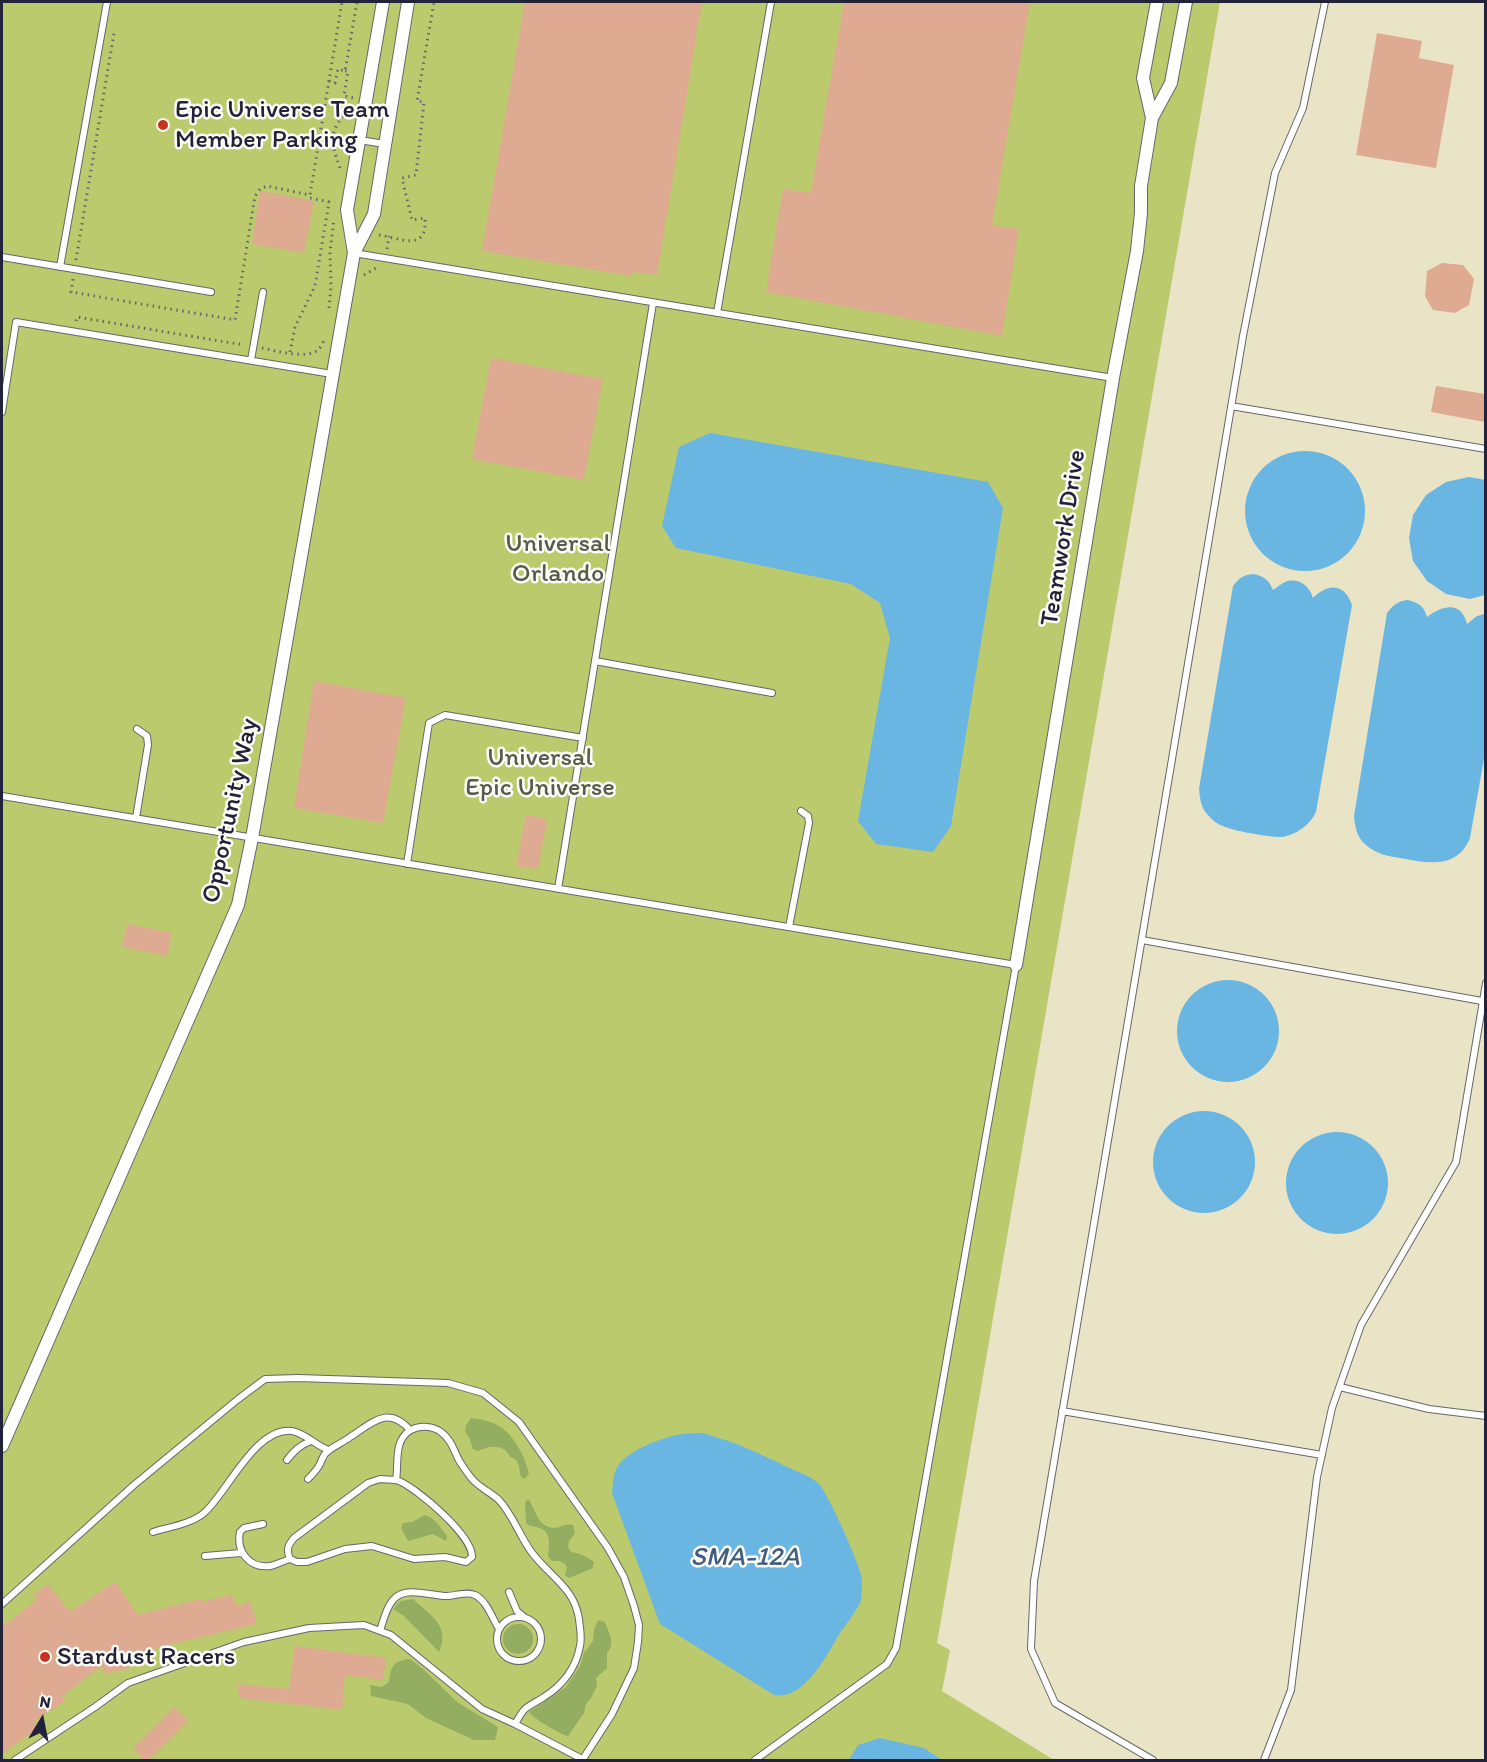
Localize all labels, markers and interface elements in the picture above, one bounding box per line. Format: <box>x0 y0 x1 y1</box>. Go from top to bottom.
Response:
place label: Epic Universe Team Member Parking <box>175 94 390 156</box>
marker: Epic Universe Team Member Parking <box>156 118 170 132</box>
street label: Teamwork Drive <box>1035 448 1093 628</box>
park label: Universal Orlando <box>505 528 611 590</box>
street label: Opportunity Way <box>196 716 266 906</box>
park label: Universal Epic Universe <box>465 742 615 804</box>
water label: SMA-12A <box>690 1542 800 1574</box>
place label: Stardust Racers <box>57 1641 236 1673</box>
marker: Stardust Racers <box>38 1650 52 1664</box>
north arrow <box>12 1690 72 1750</box>
text: N <box>38 1691 52 1712</box>

